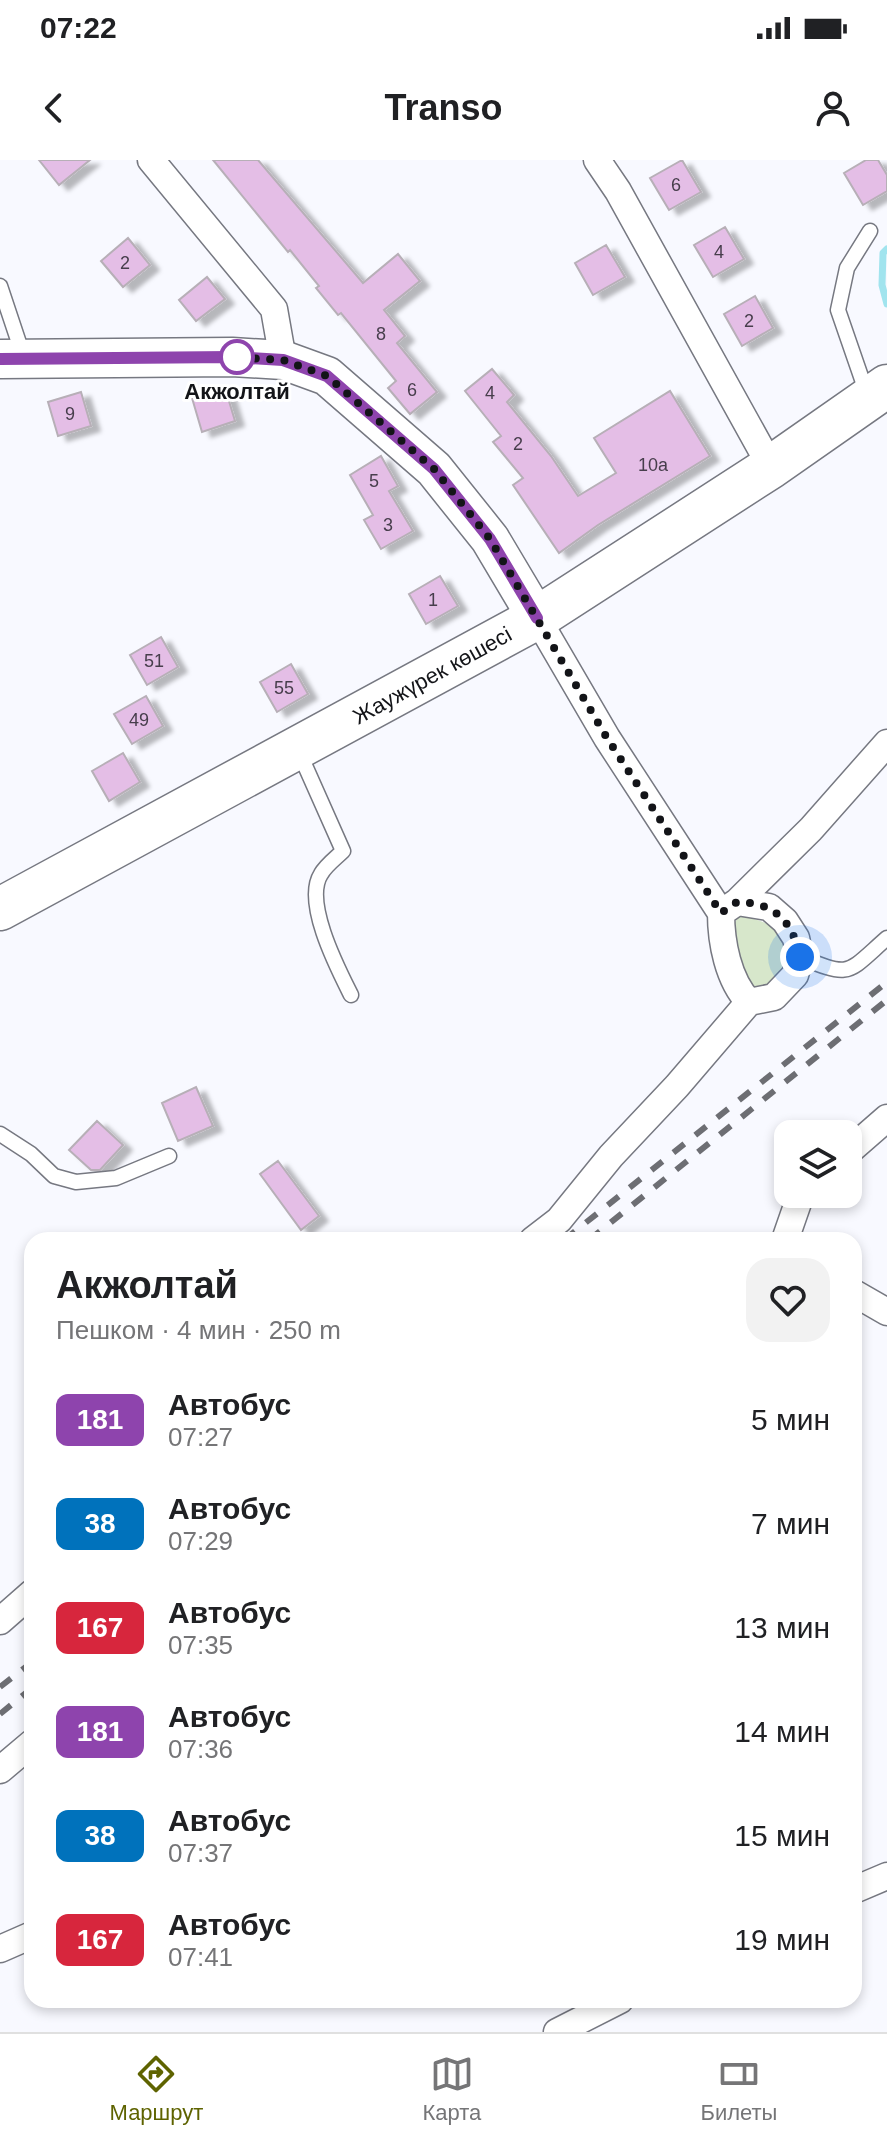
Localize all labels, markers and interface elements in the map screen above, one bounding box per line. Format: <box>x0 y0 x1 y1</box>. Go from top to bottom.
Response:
text: 07:22 <box>40 11 117 44</box>
icon: back <box>32 86 76 130</box>
icon: person <box>811 86 855 130</box>
text: Transo <box>384 87 503 128</box>
house number: 6 <box>671 175 681 195</box>
house number: 4 <box>714 242 724 262</box>
house number: 2 <box>120 253 130 273</box>
house number: 2 <box>744 311 754 331</box>
house number: 8 <box>376 324 386 344</box>
marker: Акжолтай <box>220 340 254 374</box>
place label: Акжолтай <box>184 379 290 404</box>
house number: 6 <box>407 380 417 400</box>
house number: 4 <box>485 383 495 403</box>
house number: 9 <box>65 404 75 424</box>
house number: 2 <box>513 434 523 454</box>
house number: 10а <box>638 455 669 475</box>
house number: 5 <box>369 471 379 491</box>
house number: 3 <box>383 515 393 535</box>
house number: 1 <box>428 590 438 610</box>
street label: Жаужүрек көшесі <box>349 622 516 729</box>
house number: 51 <box>144 651 164 671</box>
house number: 55 <box>274 678 294 698</box>
house number: 49 <box>129 710 149 730</box>
your location <box>780 937 820 977</box>
map controls <box>774 1120 862 1208</box>
button: layers <box>774 1120 862 1208</box>
button: heart <box>746 1258 830 1342</box>
text: Акжолтай <box>56 1264 238 1306</box>
text: Пешком · 4 мин · 250 m <box>56 1315 341 1345</box>
text: Автобус <box>168 1388 291 1421</box>
text: 5 мин <box>751 1403 830 1436</box>
text: 181 <box>77 1404 123 1435</box>
text: 07:27 <box>168 1422 233 1452</box>
text: Автобус <box>168 1492 291 1525</box>
text: 7 мин <box>751 1507 830 1540</box>
text: 38 <box>84 1508 116 1539</box>
text: 07:29 <box>168 1526 233 1556</box>
text: Автобус <box>168 1596 291 1629</box>
text: 13 мин <box>734 1611 830 1644</box>
text: 167 <box>77 1612 123 1643</box>
text: 07:35 <box>168 1630 233 1660</box>
text: Автобус <box>168 1700 291 1733</box>
text: 14 мин <box>734 1715 830 1748</box>
text: 181 <box>77 1716 123 1747</box>
text: 07:36 <box>168 1734 233 1764</box>
text: Автобус <box>168 1804 291 1837</box>
text: 15 мин <box>734 1819 830 1852</box>
text: 38 <box>84 1820 116 1851</box>
text: 07:37 <box>168 1838 233 1868</box>
text: Автобус <box>168 1908 291 1941</box>
text: 19 мин <box>734 1923 830 1956</box>
text: 167 <box>77 1924 123 1955</box>
text: 07:41 <box>168 1942 233 1972</box>
tab: Маршрут <box>110 2052 203 2126</box>
tab: Карта <box>422 2052 481 2126</box>
tab: Билеты <box>700 2052 777 2126</box>

